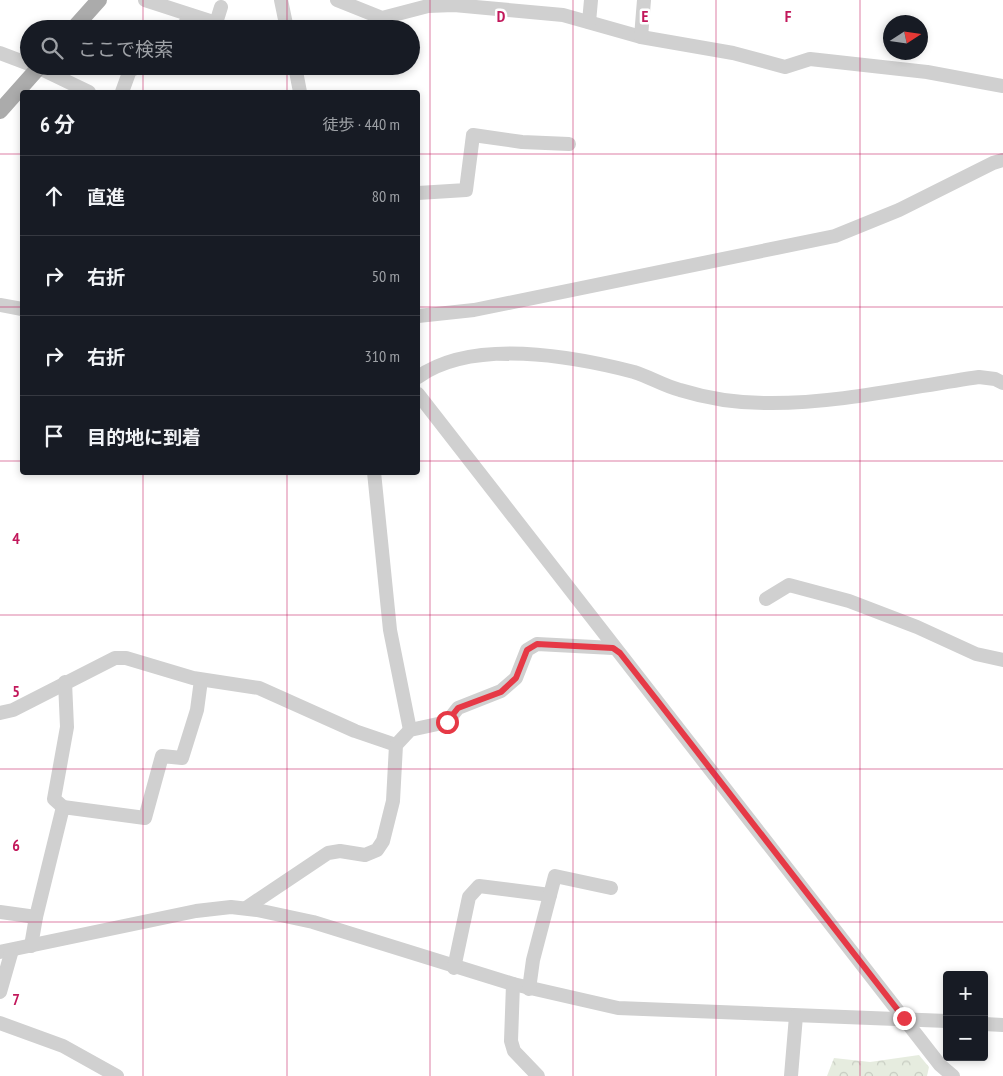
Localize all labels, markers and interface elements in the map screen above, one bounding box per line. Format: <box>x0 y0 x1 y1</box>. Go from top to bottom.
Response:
text: D <box>497 6 506 26</box>
text: E <box>642 6 649 26</box>
text: F <box>785 6 792 26</box>
north arrow <box>883 15 928 60</box>
search box <box>20 20 420 75</box>
icon: search <box>38 34 66 62</box>
text: ここで検索 <box>78 37 173 61</box>
text: 6 分 <box>40 111 75 138</box>
text: 徒歩 · 440 m <box>322 114 400 134</box>
icon: ahead <box>40 182 68 210</box>
text: 直進 <box>87 185 125 209</box>
text: 80 m <box>372 186 400 206</box>
icon: right <box>40 262 68 290</box>
text: 右折 <box>87 265 125 289</box>
text: 50 m <box>372 266 400 286</box>
icon: right <box>40 342 68 370</box>
text: 右折 <box>87 345 125 369</box>
text: 310 m <box>365 346 400 366</box>
icon: arrive <box>40 422 68 450</box>
text: 目的地に到着 <box>87 425 201 449</box>
text: 4 <box>12 528 20 548</box>
text: 5 <box>12 681 20 701</box>
route start <box>436 711 459 734</box>
text: 6 <box>12 835 20 855</box>
map controls <box>943 971 988 1061</box>
button: + <box>943 971 988 1016</box>
text: 7 <box>12 989 20 1009</box>
route end <box>893 1007 916 1030</box>
button: − <box>943 1016 988 1061</box>

